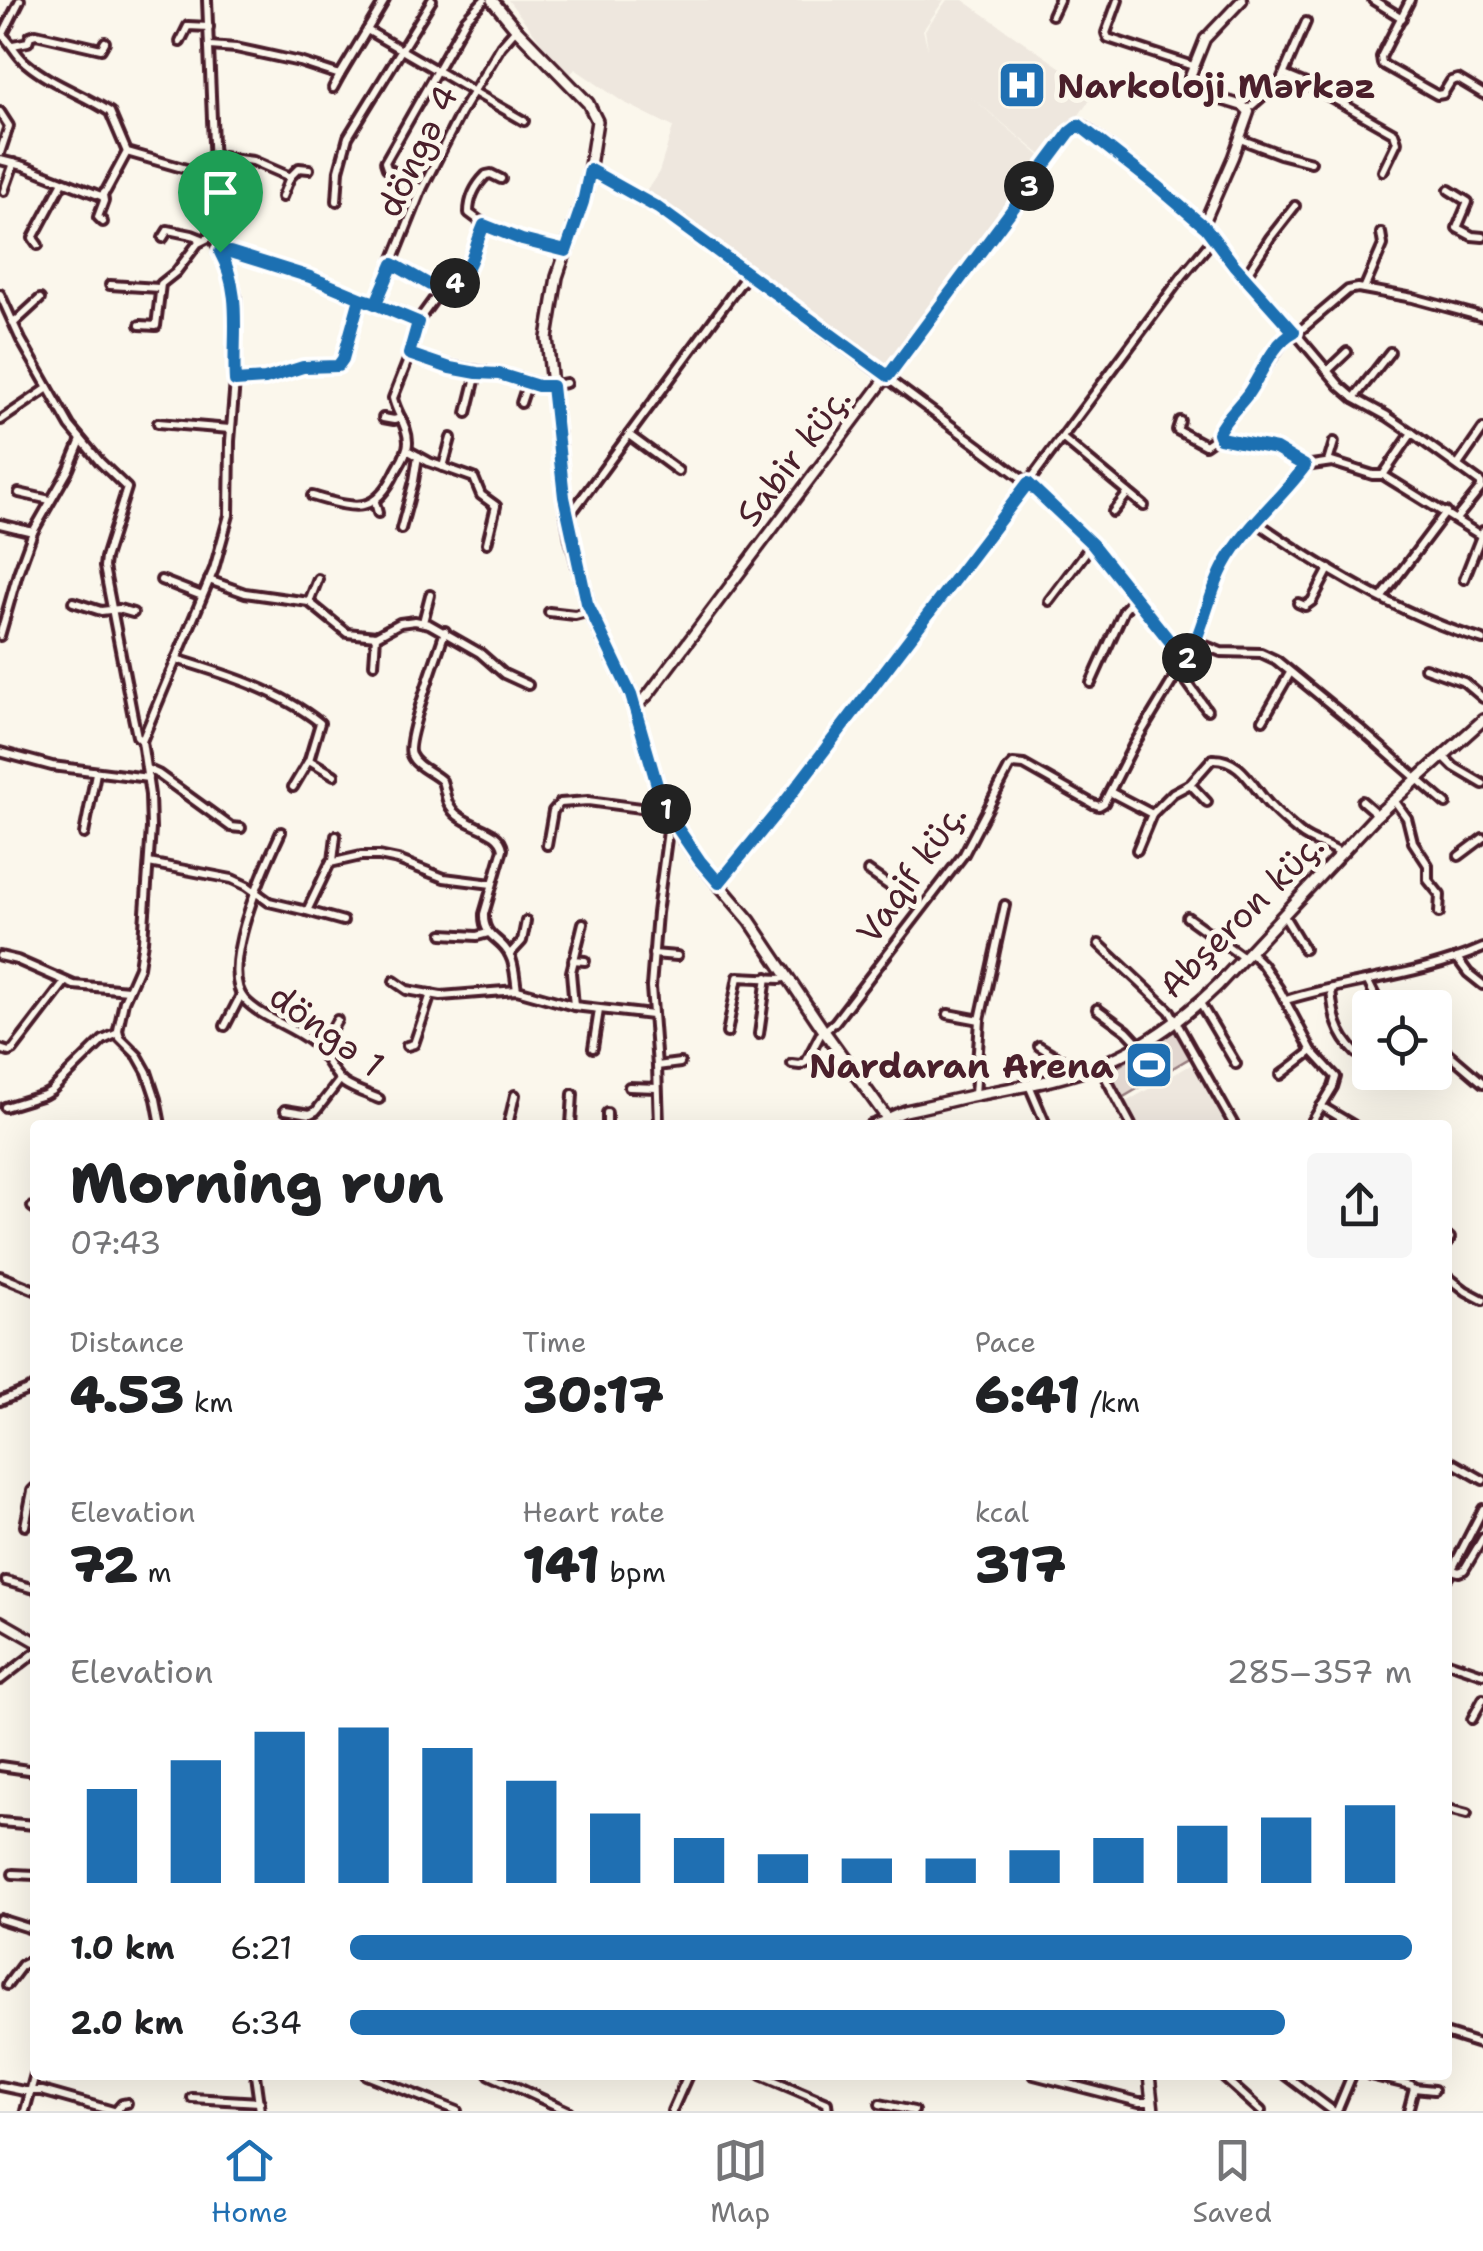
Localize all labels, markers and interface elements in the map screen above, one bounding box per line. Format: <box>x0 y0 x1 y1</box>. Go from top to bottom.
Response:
hospital icon: Narkoloji Mərkəz <box>996 59 1048 111</box>
place label: Narkoloji Mərkəz <box>1057 62 1376 109</box>
street label: döngə 4 <box>365 77 469 225</box>
pin <box>178 150 263 253</box>
pin: 3 <box>1004 161 1054 211</box>
icon: arrive <box>193 165 248 220</box>
text: 3 <box>1019 167 1039 205</box>
pin: 4 <box>430 258 480 308</box>
text: 4 <box>445 264 465 302</box>
street label: Sabir küç. <box>725 376 861 536</box>
pin: 2 <box>1162 633 1212 683</box>
text: 2 <box>1177 639 1197 677</box>
pin: 1 <box>641 784 691 834</box>
text: 1 <box>660 790 672 828</box>
street label: Vaqif küç. <box>845 793 977 953</box>
street label: Abşeron küç. <box>1148 822 1334 1008</box>
street label: döngə 1 <box>260 972 394 1088</box>
map controls <box>1352 990 1452 1090</box>
button: locate <box>1352 990 1452 1090</box>
sports icon: Nardaran Arena <box>1123 1039 1175 1091</box>
place label: Nardaran Arena <box>809 1042 1114 1089</box>
text: Morning run <box>70 1146 444 1220</box>
button: share <box>1307 1153 1412 1258</box>
text: 07:43 <box>70 1221 161 1264</box>
text: Distance <box>70 1323 185 1361</box>
text: Time <box>522 1323 587 1361</box>
text: Pace <box>975 1323 1036 1361</box>
text: 4.53 <box>70 1361 184 1428</box>
text: 30:17 <box>522 1361 664 1428</box>
text: 6:41 <box>975 1361 1080 1428</box>
text: km <box>184 1383 233 1421</box>
text: /km <box>1080 1383 1140 1421</box>
text: Elevation <box>70 1493 195 1531</box>
text: Heart rate <box>522 1493 665 1531</box>
text: kcal <box>975 1493 1029 1531</box>
text: 72 <box>70 1531 138 1598</box>
text: 141 <box>522 1531 600 1598</box>
text: 317 <box>975 1531 1066 1598</box>
text: m <box>138 1553 172 1591</box>
text: bpm <box>600 1553 666 1591</box>
text: Elevation <box>70 1650 213 1693</box>
text: 285–357 m <box>1227 1650 1412 1693</box>
text: 1.0 km <box>70 1926 175 1969</box>
text: 6:21 <box>230 1926 293 1969</box>
text: 2.0 km <box>70 2001 184 2044</box>
text: 6:34 <box>230 2001 302 2044</box>
tab: Home <box>211 2133 288 2231</box>
tab: Map <box>710 2133 770 2231</box>
tab: Saved <box>1192 2133 1272 2231</box>

